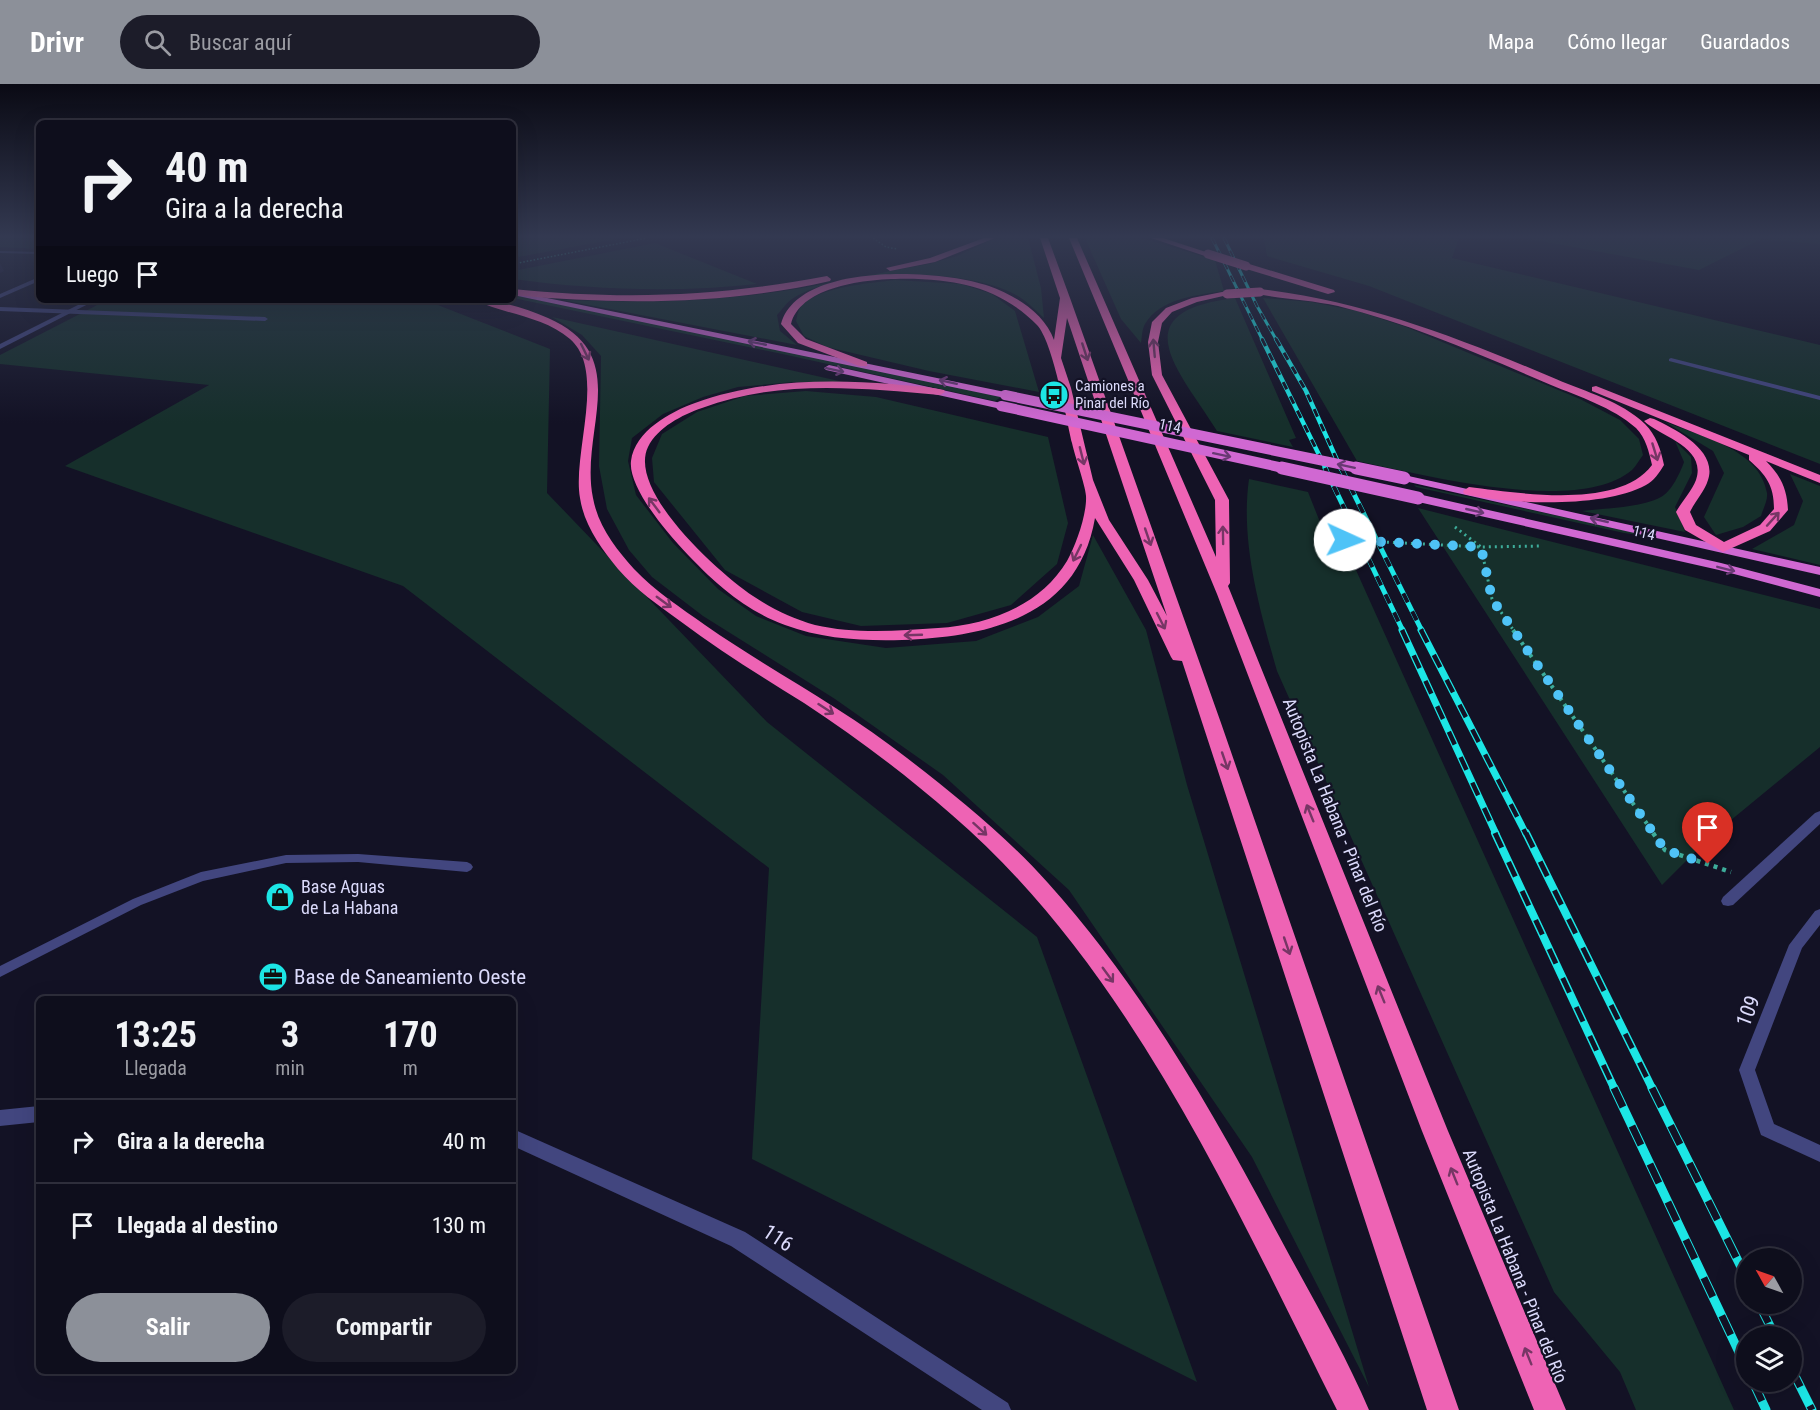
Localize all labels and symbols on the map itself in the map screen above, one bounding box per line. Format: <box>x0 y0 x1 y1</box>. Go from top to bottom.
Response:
one-way arrow <box>748 336 767 348</box>
one-way arrow <box>1148 338 1159 358</box>
one-way arrow <box>1080 342 1091 361</box>
one-way arrow <box>580 343 592 361</box>
one-way arrow <box>825 364 844 376</box>
one-way arrow <box>939 376 959 387</box>
place label: Camiones a Pinar del Río <box>1075 377 1150 412</box>
bus stop icon: Camiones a Pinar del Río <box>1038 379 1070 411</box>
street label: 114 <box>1157 415 1183 437</box>
one-way arrow <box>1650 442 1661 461</box>
one-way arrow <box>1077 446 1089 465</box>
one-way arrow <box>1212 449 1231 461</box>
one-way arrow <box>1337 460 1357 471</box>
one-way arrow <box>648 498 661 514</box>
one-way arrow <box>1465 506 1484 517</box>
position arrow <box>1313 508 1377 572</box>
one-way arrow <box>1766 512 1780 527</box>
one-way arrow <box>1590 514 1609 526</box>
street label: 114 <box>1631 522 1657 544</box>
one-way arrow <box>1217 526 1228 546</box>
one-way arrow <box>1143 527 1154 546</box>
one-way arrow <box>1071 544 1083 562</box>
one-way arrow <box>1716 563 1735 575</box>
one-way arrow <box>655 596 671 608</box>
one-way arrow <box>1156 612 1168 630</box>
one-way arrow <box>903 629 923 641</box>
street label: Autopista La Habana - Pinar del Río <box>1279 695 1392 935</box>
one-way arrow <box>818 703 835 716</box>
one-way arrow <box>1221 751 1232 770</box>
pin <box>1682 802 1733 864</box>
one-way arrow <box>1304 804 1315 823</box>
one-way arrow <box>972 822 987 836</box>
place label: Base Aguas de La Habana <box>301 876 398 918</box>
shop icon: Base Aguas de La Habana <box>264 881 296 913</box>
one-way arrow <box>1282 936 1293 955</box>
office icon: Base de Saneamiento Oeste <box>257 961 289 993</box>
place label: Base de Saneamiento Oeste <box>294 965 526 989</box>
one-way arrow <box>1102 967 1115 983</box>
one-way arrow <box>1375 986 1386 1004</box>
street label: 109 <box>1731 992 1765 1030</box>
street label: Autopista La Habana - Pinar del Río <box>1459 1146 1572 1386</box>
one-way arrow <box>1448 1167 1459 1185</box>
street label: 116 <box>758 1219 798 1257</box>
north arrow <box>1736 1248 1802 1314</box>
one-way arrow <box>1522 1347 1533 1366</box>

